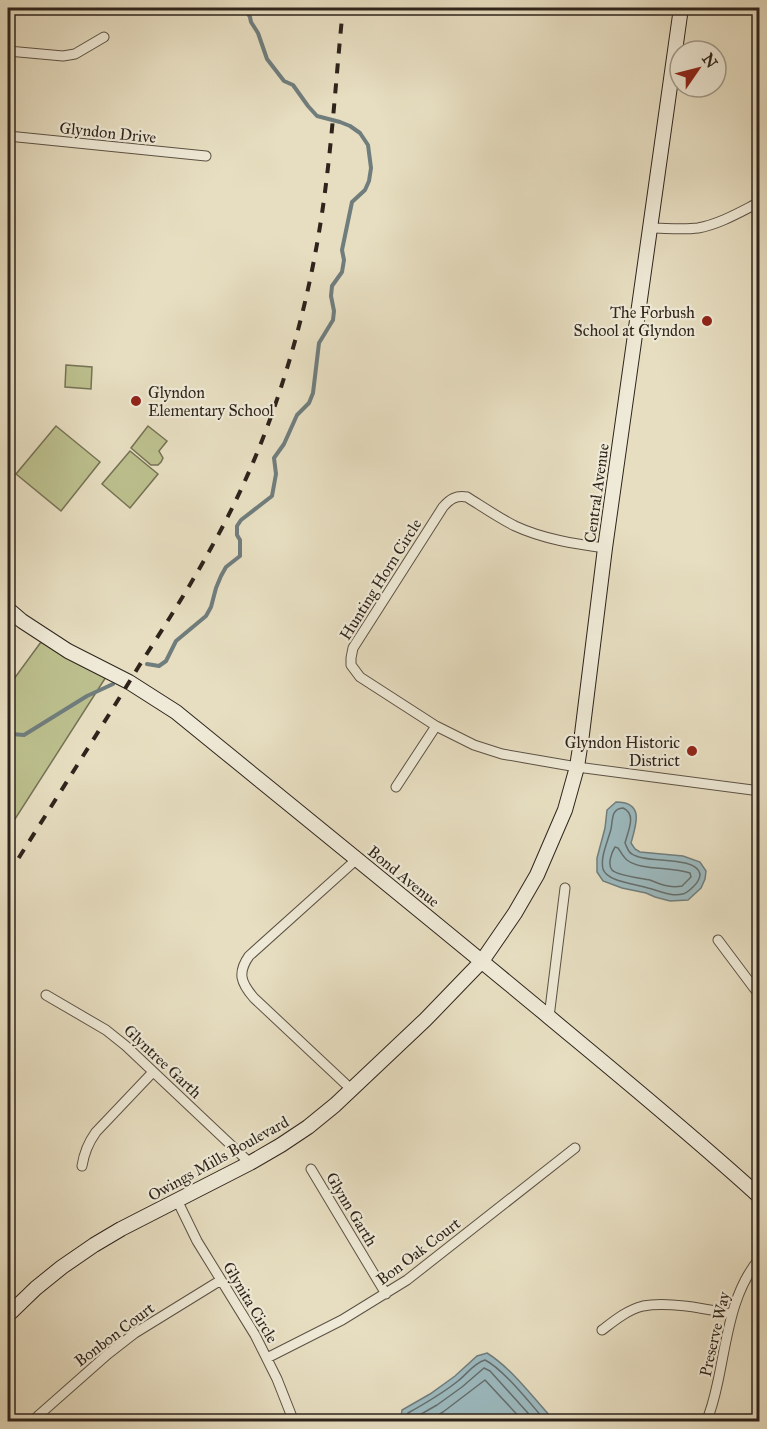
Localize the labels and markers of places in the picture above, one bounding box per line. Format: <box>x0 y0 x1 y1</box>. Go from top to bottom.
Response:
place label: The Forbush School at Glyndon <box>573 303 695 340</box>
marker: The Forbush School at Glyndon <box>700 314 714 328</box>
place label: Glyndon Elementary School <box>148 383 274 420</box>
marker: Glyndon Elementary School <box>129 394 143 408</box>
place label: Glyndon Historic District <box>565 733 680 770</box>
marker: Glyndon Historic District <box>685 744 699 758</box>

